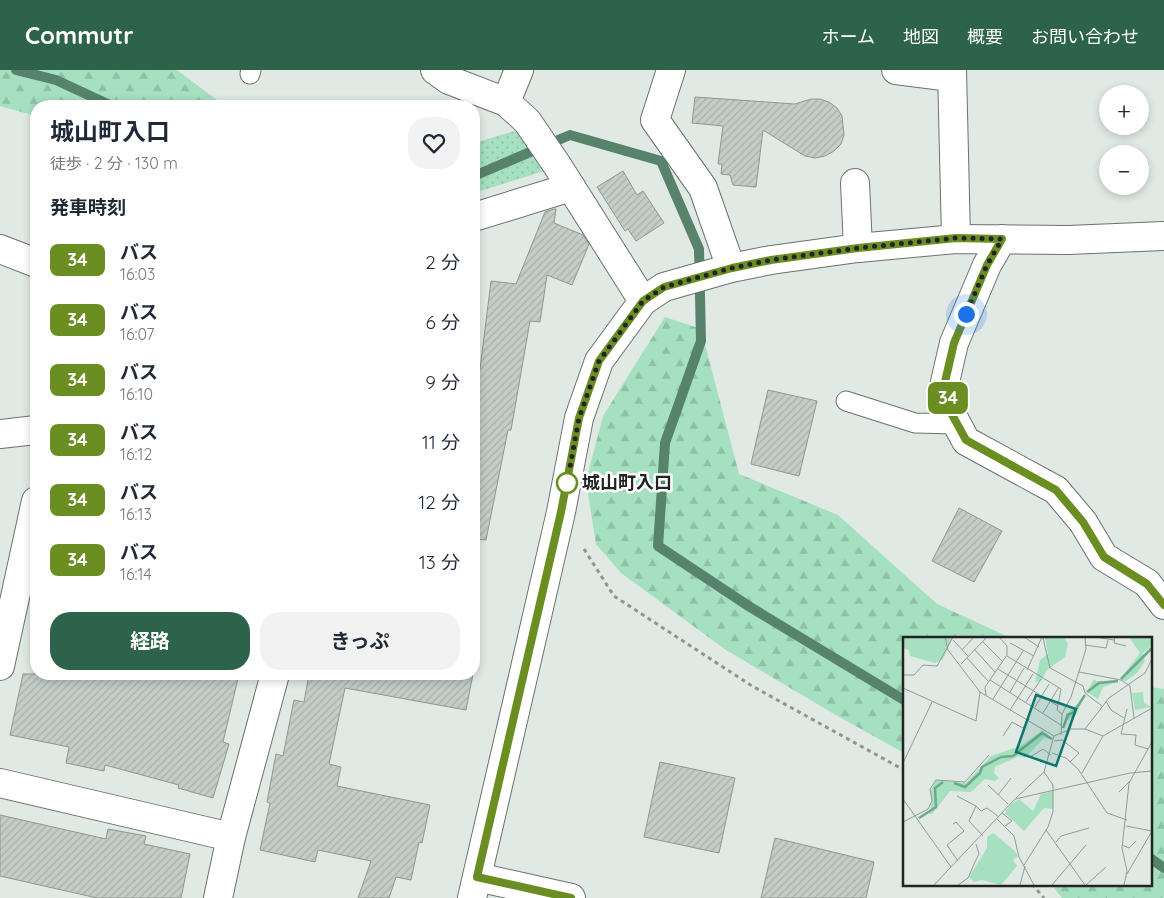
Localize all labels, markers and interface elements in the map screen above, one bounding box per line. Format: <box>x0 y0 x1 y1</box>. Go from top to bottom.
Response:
text: Commutr <box>25 20 134 50</box>
text: ホーム <box>822 25 875 48</box>
text: 地図 <box>903 25 939 48</box>
text: 概要 <box>967 25 1003 48</box>
text: お問い合わせ <box>1031 25 1139 48</box>
map controls <box>1099 85 1149 195</box>
button: + <box>1099 85 1149 135</box>
text: 城山町入口 <box>50 116 170 146</box>
button: heart <box>408 117 460 169</box>
button: − <box>1099 145 1149 195</box>
text: 徒歩 · 2 分 · 130 m <box>50 153 178 173</box>
text: 発車時刻 <box>50 195 126 219</box>
text: バス <box>120 240 158 264</box>
text: 34 <box>67 248 88 271</box>
text: 2 分 <box>425 250 460 274</box>
text: 16:03 <box>120 264 155 284</box>
text: バス <box>120 300 158 324</box>
your location <box>954 302 979 327</box>
text: 34 <box>67 308 88 331</box>
text: 6 分 <box>426 310 460 334</box>
text: 16:07 <box>120 324 154 344</box>
text: バス <box>120 360 158 384</box>
text: 34 <box>67 368 88 391</box>
text: 9 分 <box>425 370 460 394</box>
line badge: 34 <box>926 382 970 414</box>
text: 16:10 <box>120 384 153 404</box>
text: 34 <box>938 386 958 409</box>
text: バス <box>120 420 158 444</box>
text: 34 <box>67 428 88 451</box>
text: 11 分 <box>422 430 460 454</box>
text: 16:12 <box>120 444 152 464</box>
place label: 城山町入口 <box>582 471 672 494</box>
marker: 城山町入口 <box>556 472 578 494</box>
text: バス <box>120 480 158 504</box>
text: 34 <box>67 488 88 511</box>
text: 12 分 <box>418 490 460 514</box>
text: 16:13 <box>120 504 152 524</box>
text: バス <box>120 540 158 564</box>
text: 34 <box>67 548 88 571</box>
text: 13 分 <box>419 550 460 574</box>
text: 16:14 <box>120 564 152 584</box>
button: 経路 <box>50 612 250 670</box>
button: きっぷ <box>260 612 460 670</box>
inset map <box>903 637 1152 886</box>

